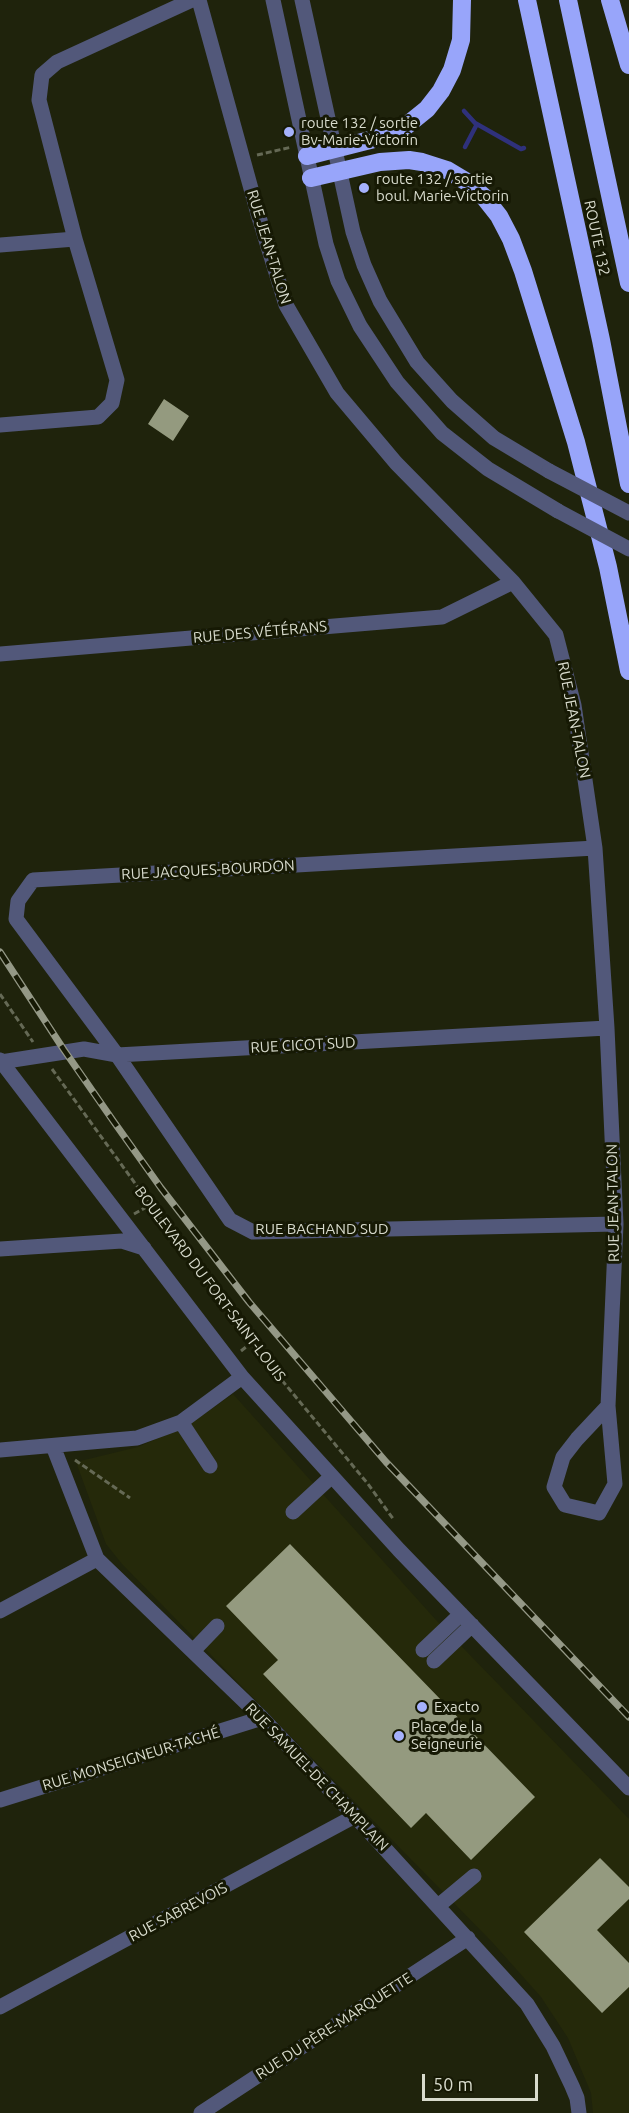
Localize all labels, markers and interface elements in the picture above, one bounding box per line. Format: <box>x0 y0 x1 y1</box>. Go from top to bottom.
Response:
place label: route 132 / sortie Bv-Marie-Victorin <box>301 114 418 149</box>
marker: route 132 / sortie Bv-Marie-Victorin <box>282 125 296 139</box>
place label: route 132 / sortie boul. Marie-Victorin <box>376 170 509 205</box>
marker: route 132 / sortie boul. Marie-Victorin <box>357 181 371 195</box>
street label: RUE JEAN-TALON <box>243 188 295 306</box>
street label: ROUTE 132 <box>580 199 614 277</box>
street label: RUE DES VÉTÉRANS <box>192 617 328 647</box>
street label: RUE JEAN-TALON <box>554 660 594 780</box>
street label: RUE JACQUES-BOURDON <box>121 856 295 884</box>
street label: RUE CICOT SUD <box>250 1033 356 1057</box>
street label: RUE JEAN-TALON <box>603 1144 623 1262</box>
street label: BOULEVARD DU FORT-SAINT-LOUIS <box>131 1183 289 1385</box>
street label: RUE BACHAND SUD <box>255 1220 389 1238</box>
place label: Exacto <box>434 1698 479 1716</box>
street label: RUE SAMUEL-DE CHAMPLAIN <box>242 1699 392 1855</box>
marker: Exacto <box>415 1700 429 1714</box>
place label: Place de la Seigneurie <box>411 1718 482 1753</box>
street label: RUE MONSEIGNEUR-TACHÉ <box>40 1723 222 1795</box>
marker: Place de la Seigneurie <box>392 1729 406 1743</box>
street label: RUE SABREVOIS <box>126 1878 230 1946</box>
street label: RUE DU PÈRE-MARQUETTE <box>252 1969 416 2083</box>
scale bar <box>425 2062 540 2100</box>
text: 50 m <box>433 2074 473 2094</box>

